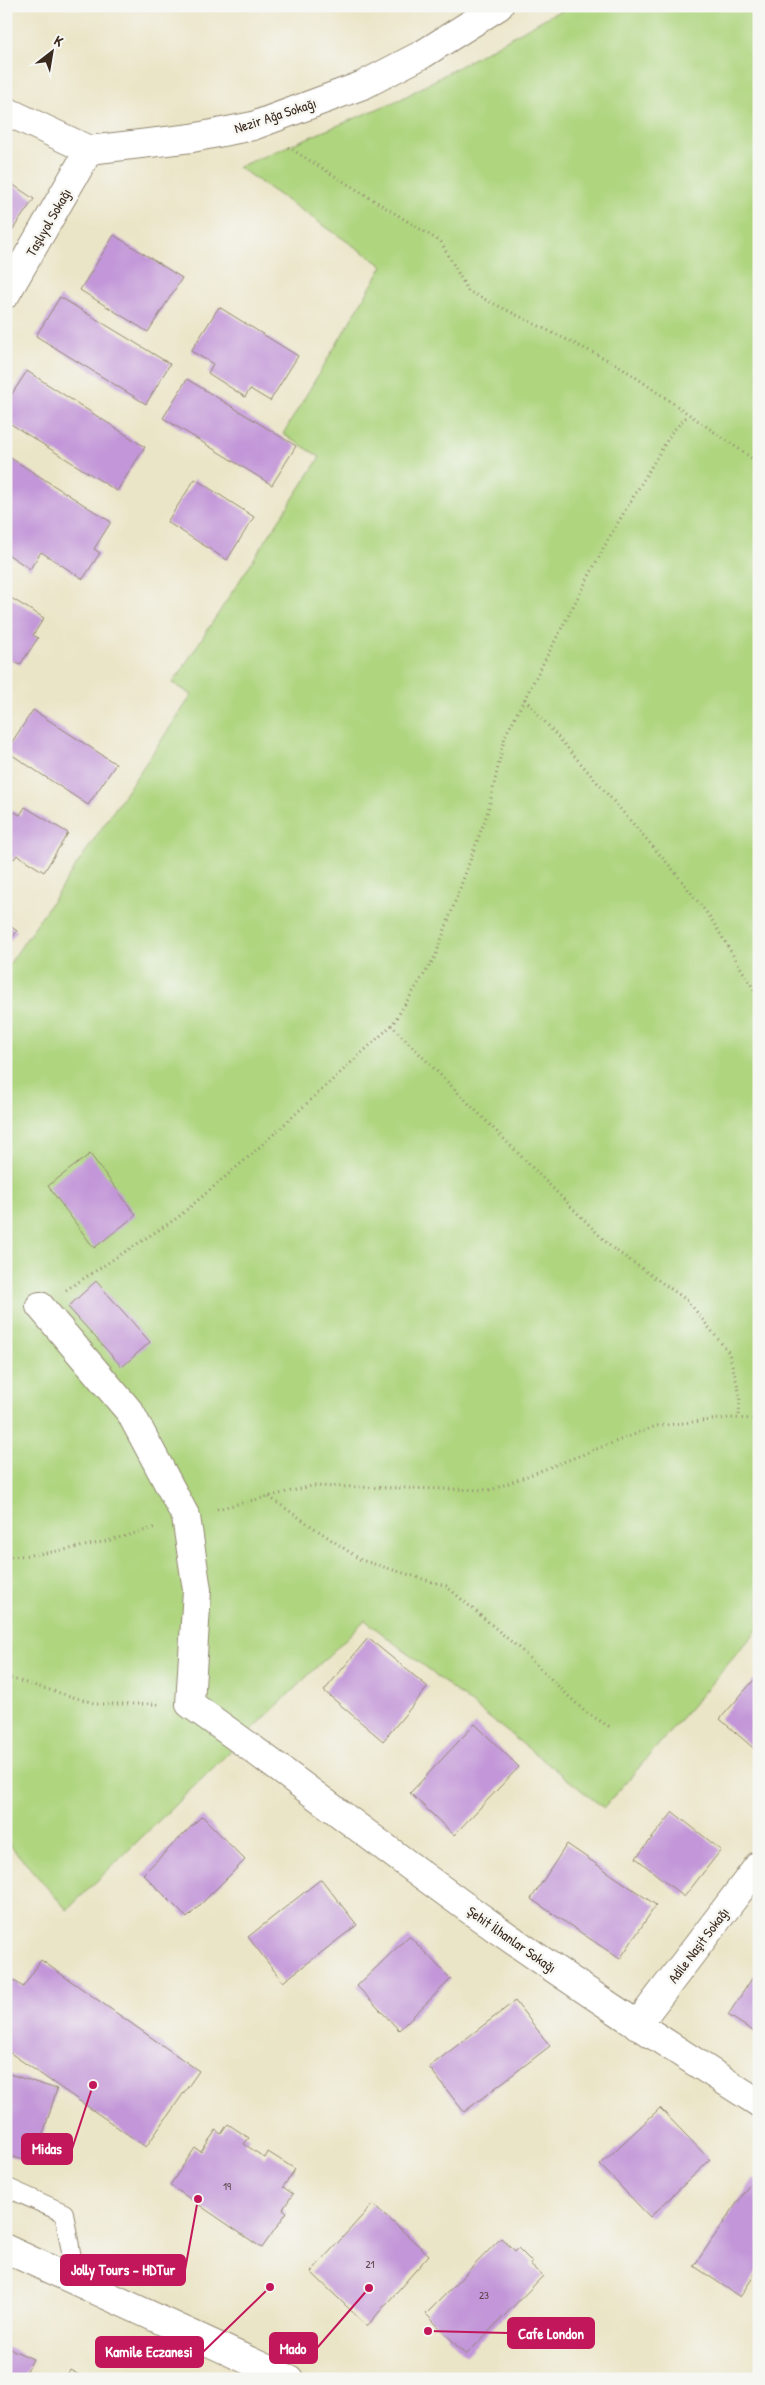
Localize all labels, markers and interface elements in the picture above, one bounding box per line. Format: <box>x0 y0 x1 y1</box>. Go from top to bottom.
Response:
north arrow <box>28 28 78 78</box>
text: K <box>51 30 68 51</box>
street label: Nezir Ağa Sokağı <box>232 93 319 138</box>
street label: Taşlıyol Sokağı <box>21 185 76 260</box>
street label: Şehit İlhanlar Sokağı <box>463 1901 560 1978</box>
street label: Adile Naşit Sokağı <box>663 1903 734 1987</box>
callout: Midas <box>22 2134 72 2164</box>
text: Midas <box>32 2138 62 2159</box>
house number: 19 <box>223 2179 231 2193</box>
callout: Jolly Tours - HDTur <box>61 2255 185 2285</box>
house number: 21 <box>365 2257 375 2271</box>
text: Jolly Tours - HDTur <box>71 2259 175 2281</box>
house number: 23 <box>479 2288 489 2302</box>
callout: Cafe London <box>508 2318 594 2348</box>
text: Cafe London <box>518 2323 584 2344</box>
callout: Mado <box>270 2333 317 2363</box>
callout: Kamile Eczanesi <box>96 2337 203 2367</box>
text: Mado <box>280 2338 306 2359</box>
text: Kamile Eczanesi <box>105 2341 193 2362</box>

